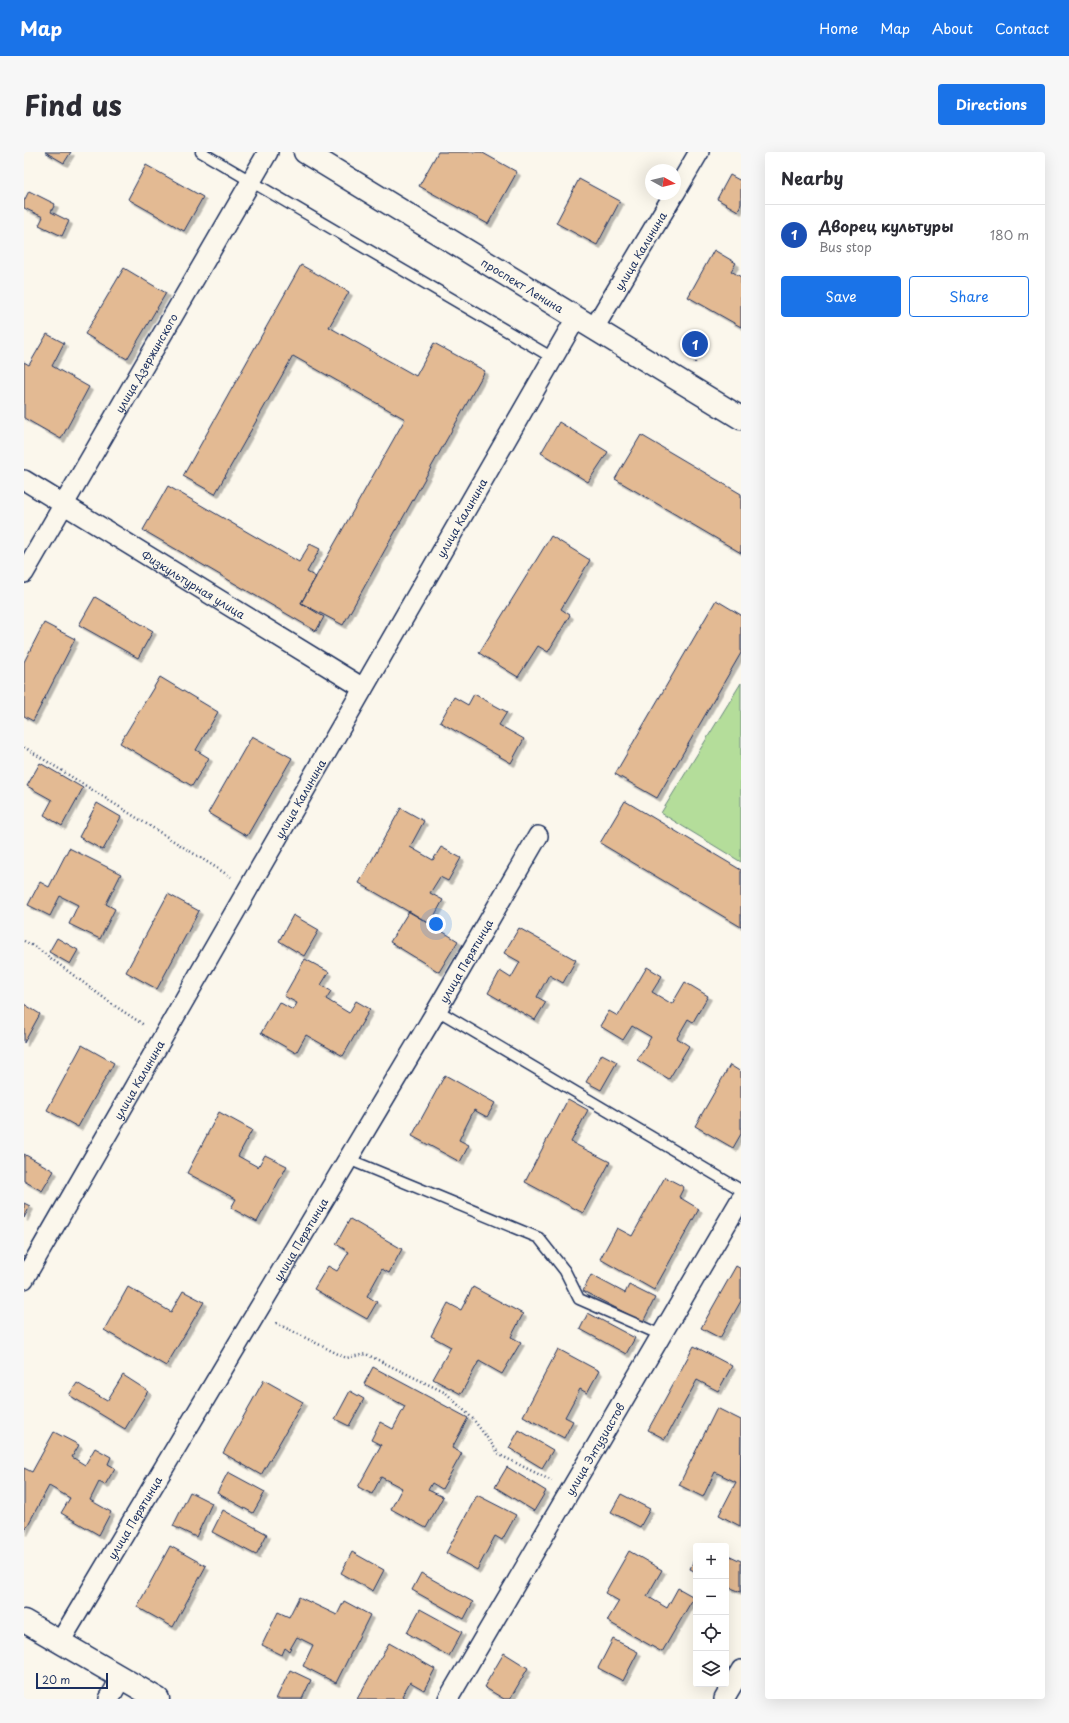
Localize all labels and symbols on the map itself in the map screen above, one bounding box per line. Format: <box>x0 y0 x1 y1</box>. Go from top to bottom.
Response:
north arrow <box>645 164 681 200</box>
street label: улица Калинина <box>610 208 670 293</box>
street label: проспект Ленина <box>478 253 567 317</box>
street label: улица Дзержинского <box>110 310 181 416</box>
pin: 1 <box>682 329 708 359</box>
street label: улица Калинина <box>432 475 491 560</box>
street label: Физкультурная улица <box>138 546 249 622</box>
street label: улица Калинина <box>270 756 330 841</box>
your location <box>426 914 446 934</box>
street label: улица Перятинца <box>435 915 497 1006</box>
street label: улица Калинина <box>109 1037 168 1122</box>
street label: улица Перятинца <box>269 1194 332 1284</box>
street label: улица Энтузиастов <box>561 1399 628 1498</box>
street label: улица Перятинца <box>103 1472 166 1562</box>
scale bar <box>36 1671 108 1690</box>

